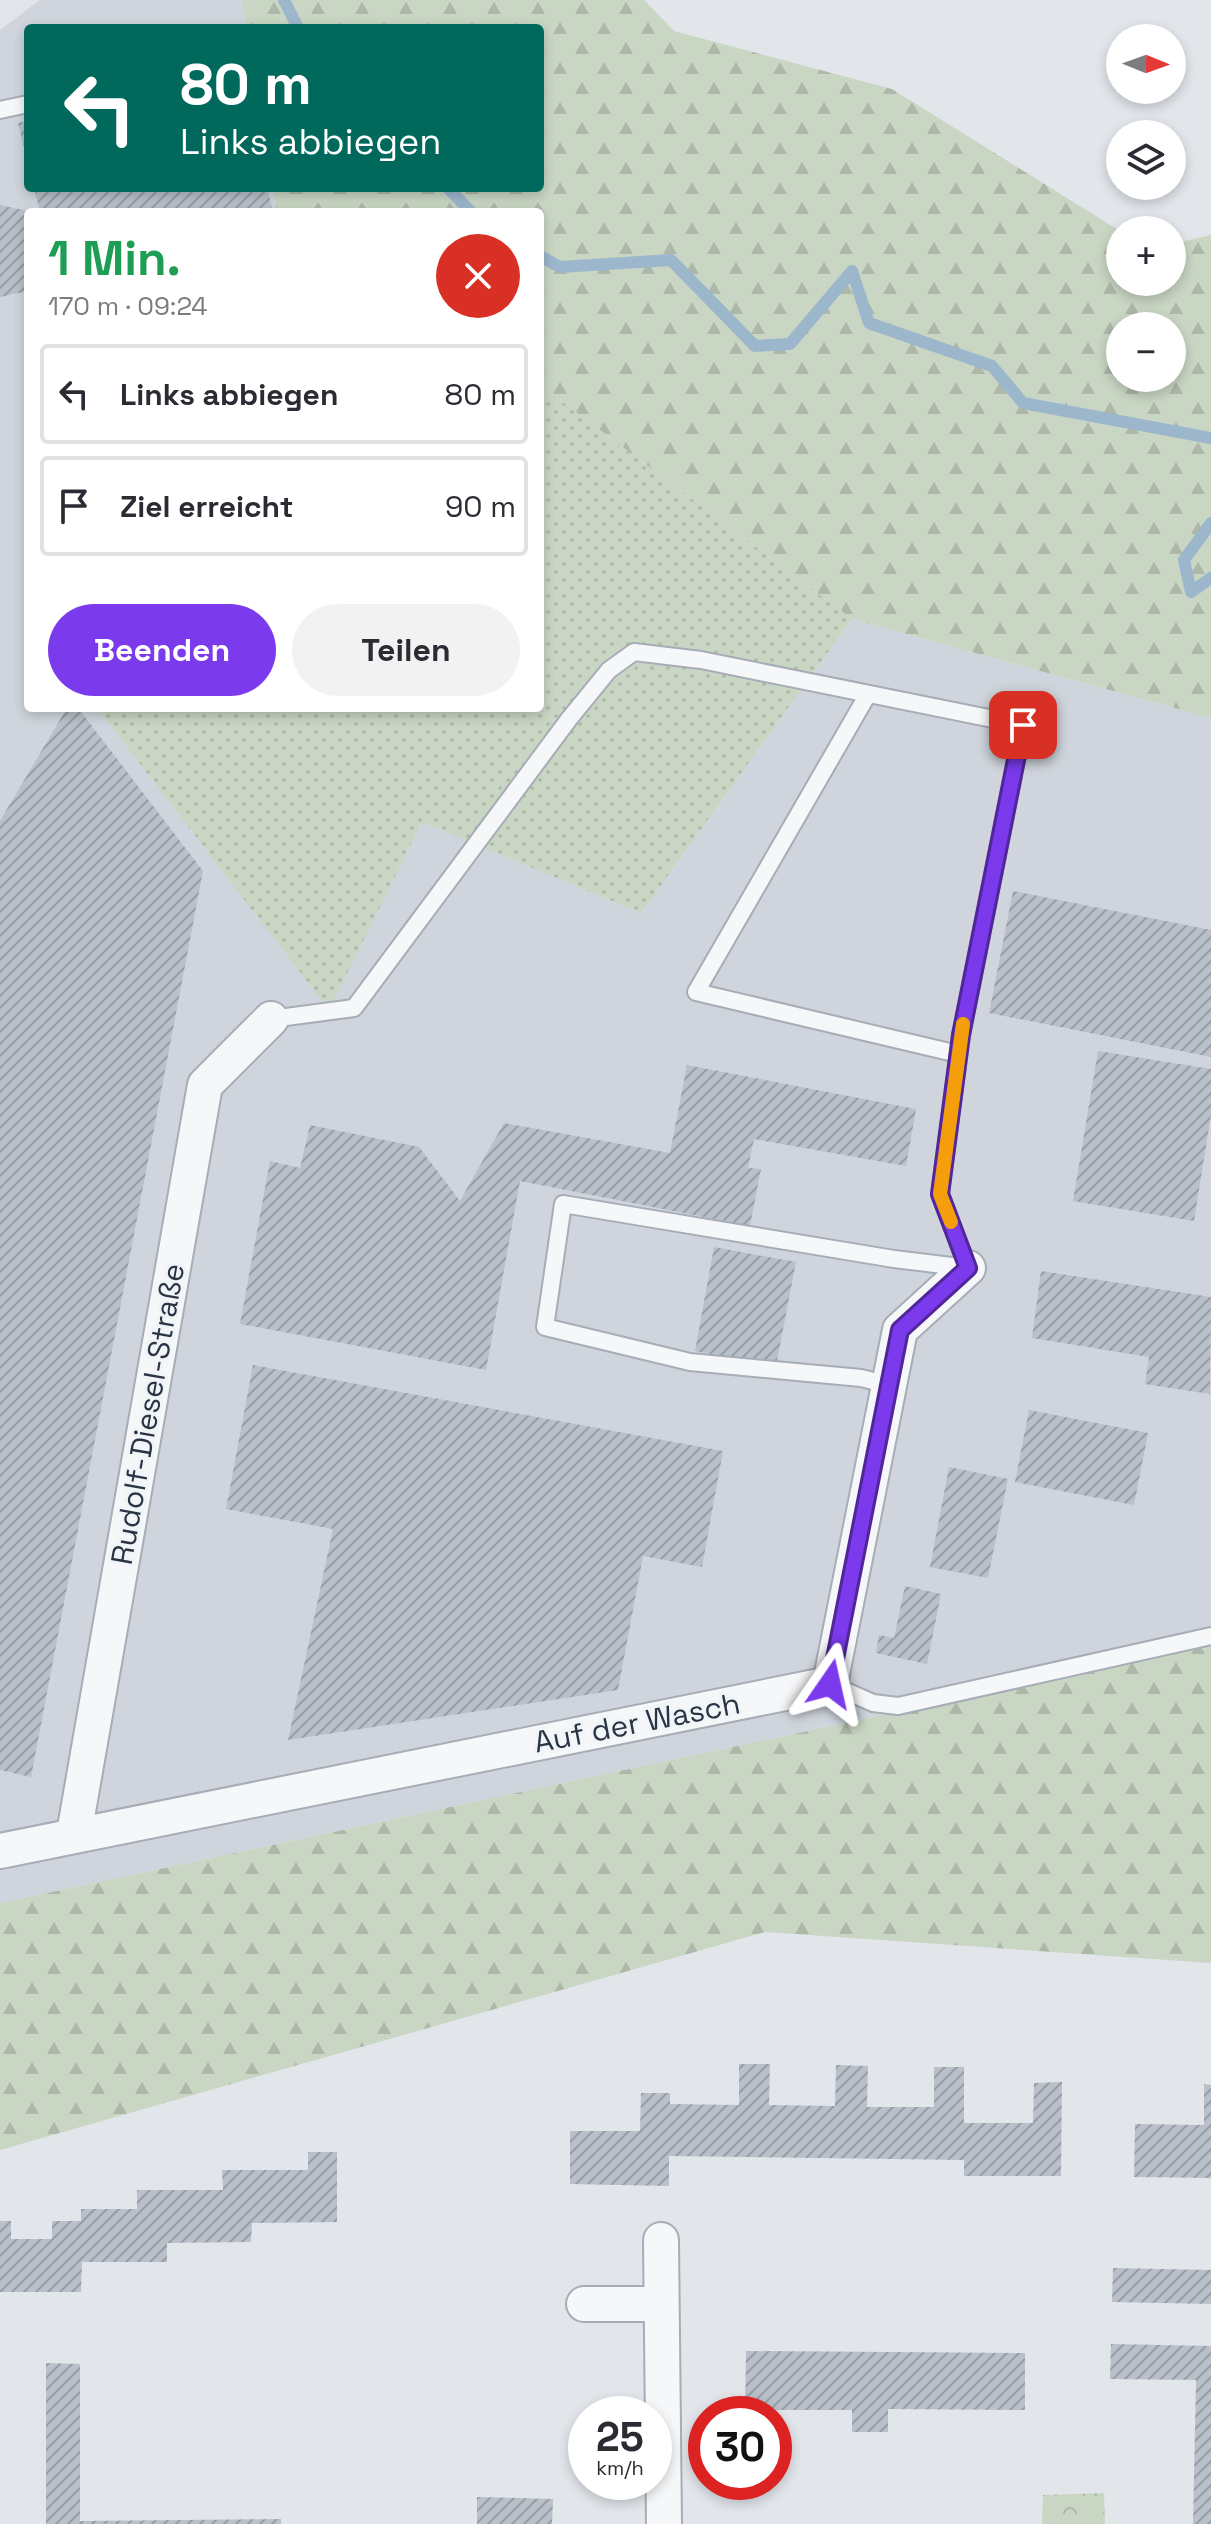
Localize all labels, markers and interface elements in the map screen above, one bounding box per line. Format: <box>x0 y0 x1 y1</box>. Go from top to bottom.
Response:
north arrow <box>1106 24 1186 104</box>
map controls <box>1106 24 1186 392</box>
text: 80 m <box>180 49 312 120</box>
icon: left <box>48 56 152 160</box>
text: Links abbiegen <box>180 119 441 165</box>
button: layers <box>1106 120 1186 200</box>
button: + <box>1106 216 1186 296</box>
text: 1 Min. <box>48 228 181 289</box>
button: close <box>436 234 520 318</box>
text: 170 m · 09:24 <box>48 289 208 323</box>
button: − <box>1106 312 1186 392</box>
icon: left <box>52 372 96 416</box>
text: Links abbiegen <box>120 375 338 414</box>
text: 80 m <box>445 375 516 414</box>
icon: arrive <box>52 484 96 528</box>
text: Ziel erreicht <box>120 487 293 526</box>
text: 90 m <box>445 487 516 526</box>
button: Beenden <box>48 604 276 696</box>
button: Teilen <box>292 604 520 696</box>
pin <box>989 691 1057 759</box>
icon: arrive <box>1001 703 1045 747</box>
street label: Rudolf-Diesel-Straße <box>102 1260 193 1568</box>
position arrow <box>788 1642 872 1726</box>
street label: Auf der Wasch <box>530 1683 743 1762</box>
speed limit sign: 30 <box>688 2396 792 2500</box>
text: 25 <box>596 2412 644 2463</box>
text: km/h <box>596 2455 644 2481</box>

